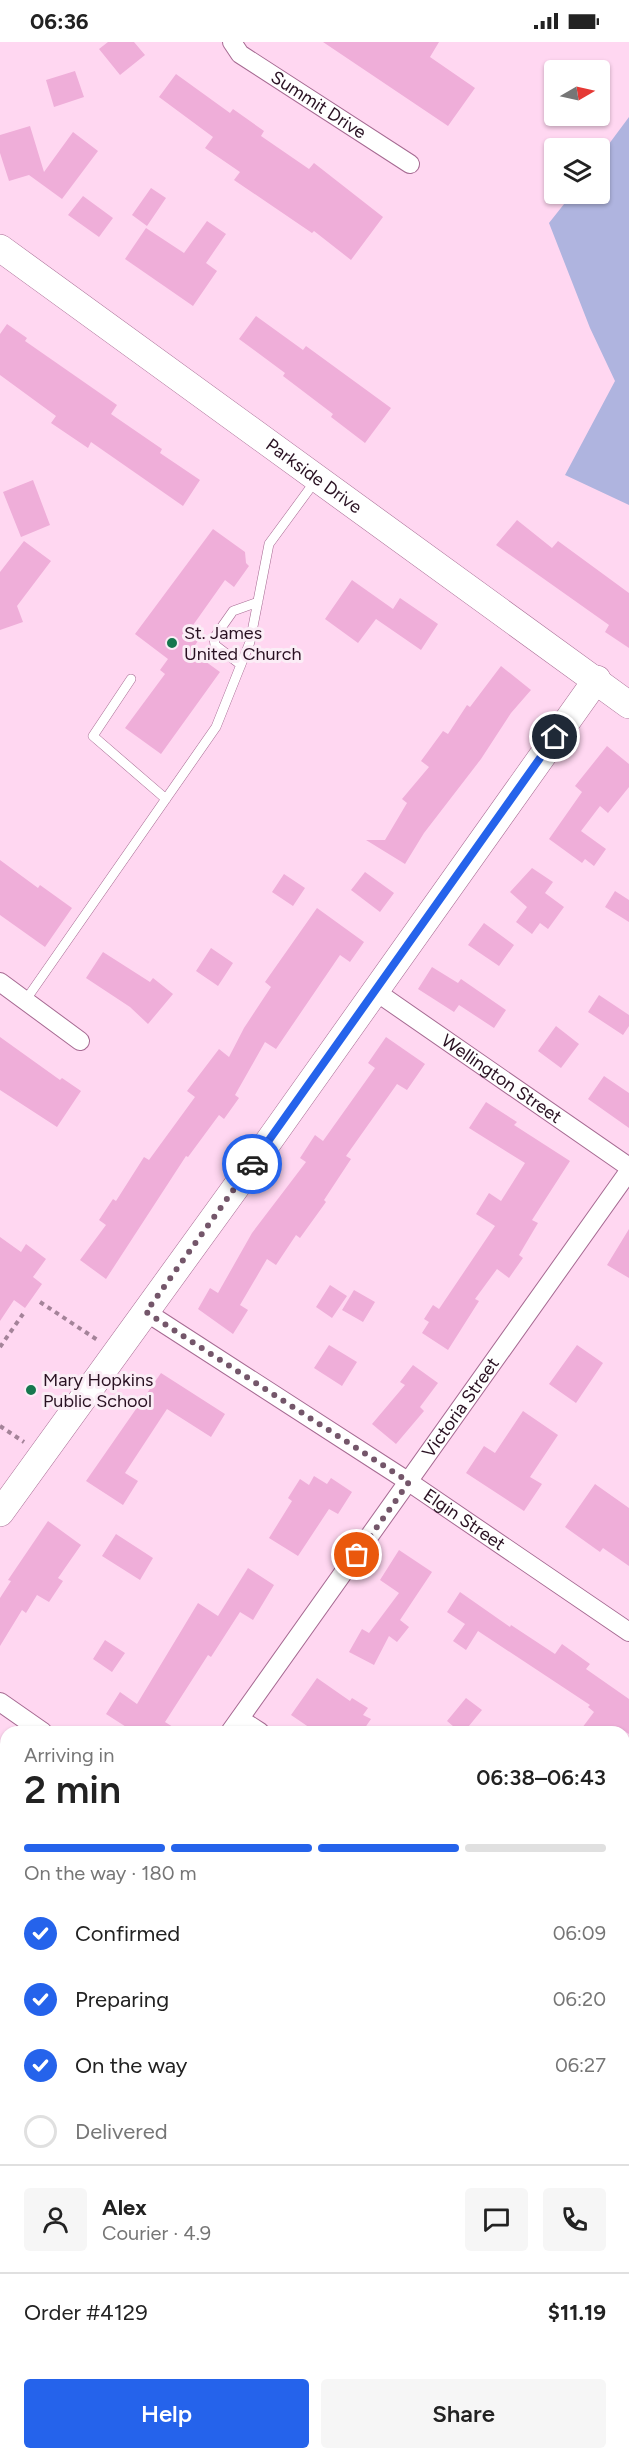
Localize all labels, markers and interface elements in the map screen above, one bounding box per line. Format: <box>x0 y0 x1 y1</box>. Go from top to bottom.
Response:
text: 06:36 <box>30 8 89 35</box>
north arrow <box>544 60 610 126</box>
map controls <box>544 60 610 204</box>
street label: Summit Drive <box>267 66 370 144</box>
button: layers <box>544 138 610 204</box>
street label: Parkside Drive <box>262 434 366 518</box>
place label: St. James United Church <box>184 622 301 665</box>
marker: St. James United Church <box>165 636 179 650</box>
pin <box>529 711 580 762</box>
icon: home <box>538 720 571 753</box>
street label: Wellington Street <box>437 1029 566 1128</box>
courier <box>222 1134 282 1194</box>
icon: car <box>236 1148 269 1181</box>
street label: Victoria Street <box>418 1353 504 1462</box>
place label: Mary Hopkins Public School <box>43 1369 153 1412</box>
marker: Mary Hopkins Public School <box>24 1383 38 1397</box>
street label: Elgin Street <box>419 1484 510 1555</box>
pin <box>331 1529 382 1580</box>
icon: bag <box>340 1538 373 1571</box>
text: Arriving in <box>24 1743 114 1767</box>
text: 06:38–06:43 <box>476 1764 606 1791</box>
text: 2 min <box>24 1766 121 1813</box>
text: On the way · 180 m <box>24 1861 197 1885</box>
icon: check <box>24 1917 57 1950</box>
text: Confirmed <box>75 1920 180 1947</box>
text: 06:09 <box>553 1921 606 1945</box>
icon: check <box>24 1983 57 2016</box>
text: Preparing <box>75 1986 169 2013</box>
text: 06:20 <box>553 1987 606 2011</box>
icon: check <box>24 2049 57 2082</box>
text: On the way <box>75 2052 187 2079</box>
text: 06:27 <box>555 2053 606 2077</box>
text: Delivered <box>75 2118 168 2145</box>
button: person <box>24 2188 87 2251</box>
button: chat <box>465 2188 528 2251</box>
button: phone <box>543 2188 606 2251</box>
text: Alex <box>102 2194 147 2221</box>
text: Courier · 4.9 <box>102 2221 211 2245</box>
text: Order #4129 <box>24 2299 148 2326</box>
text: $11.19 <box>548 2299 606 2326</box>
button: Help <box>24 2379 309 2448</box>
button: Share <box>321 2379 606 2448</box>

